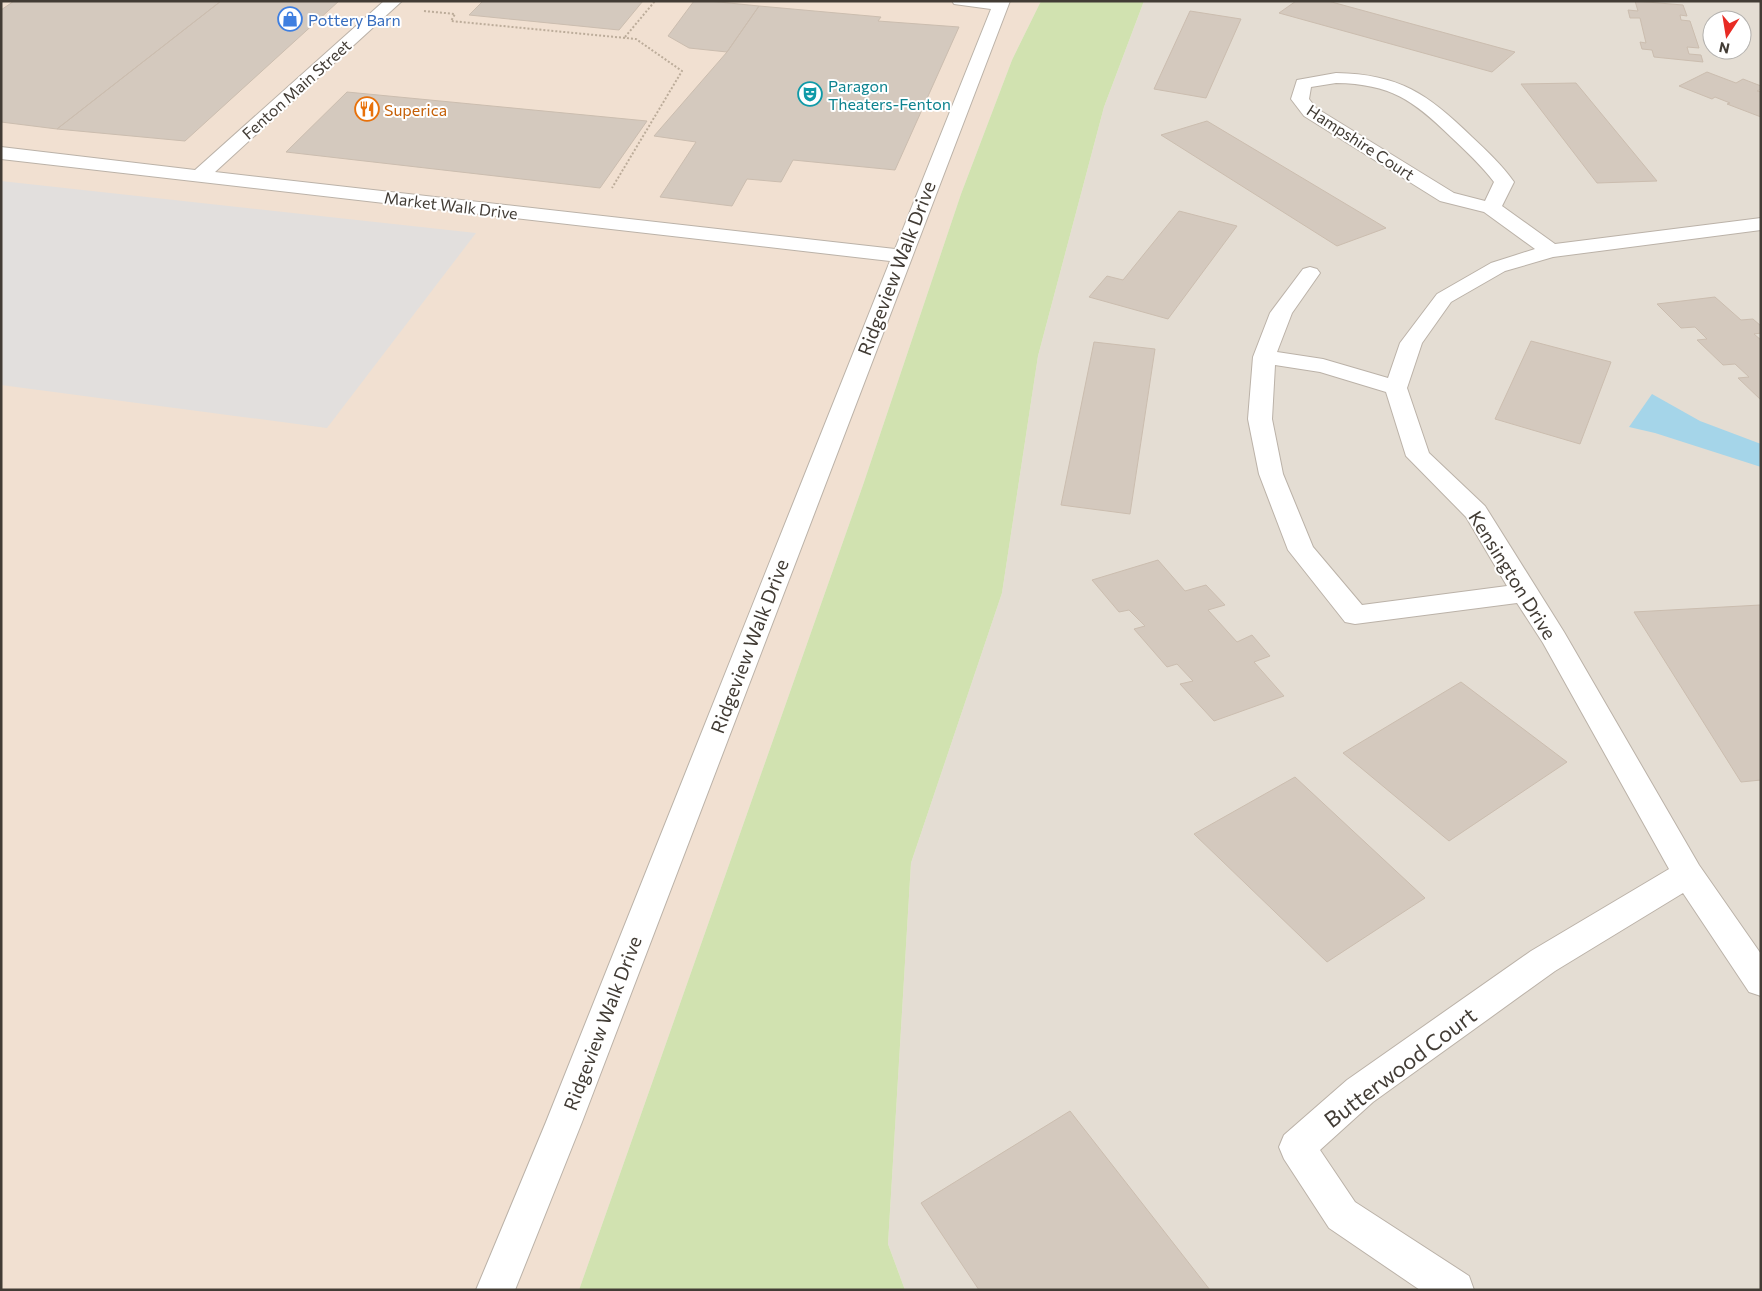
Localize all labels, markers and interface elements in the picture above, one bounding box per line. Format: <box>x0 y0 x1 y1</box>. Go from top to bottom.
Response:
shop icon: Pottery Barn <box>277 6 303 32</box>
place label: Pottery Barn <box>308 10 401 29</box>
north arrow <box>1702 10 1752 60</box>
street label: Fenton Main Street <box>238 35 355 143</box>
text: N <box>1717 39 1731 58</box>
place label: Paragon Theaters-Fenton <box>828 76 951 113</box>
theatre icon: Paragon Theaters-Fenton <box>797 81 823 107</box>
restaurant icon: Superica <box>354 96 380 122</box>
place label: Superica <box>384 100 447 119</box>
street label: Hampshire Court <box>1304 100 1419 184</box>
street label: Ridgeview Walk Drive <box>852 178 940 358</box>
street label: Market Walk Drive <box>383 187 519 223</box>
street label: Kensington Drive <box>1464 507 1562 643</box>
street label: Ridgeview Walk Drive <box>705 556 793 736</box>
street label: Ridgeview Walk Drive <box>558 933 646 1113</box>
street label: Butterwood Court <box>1319 1001 1481 1133</box>

